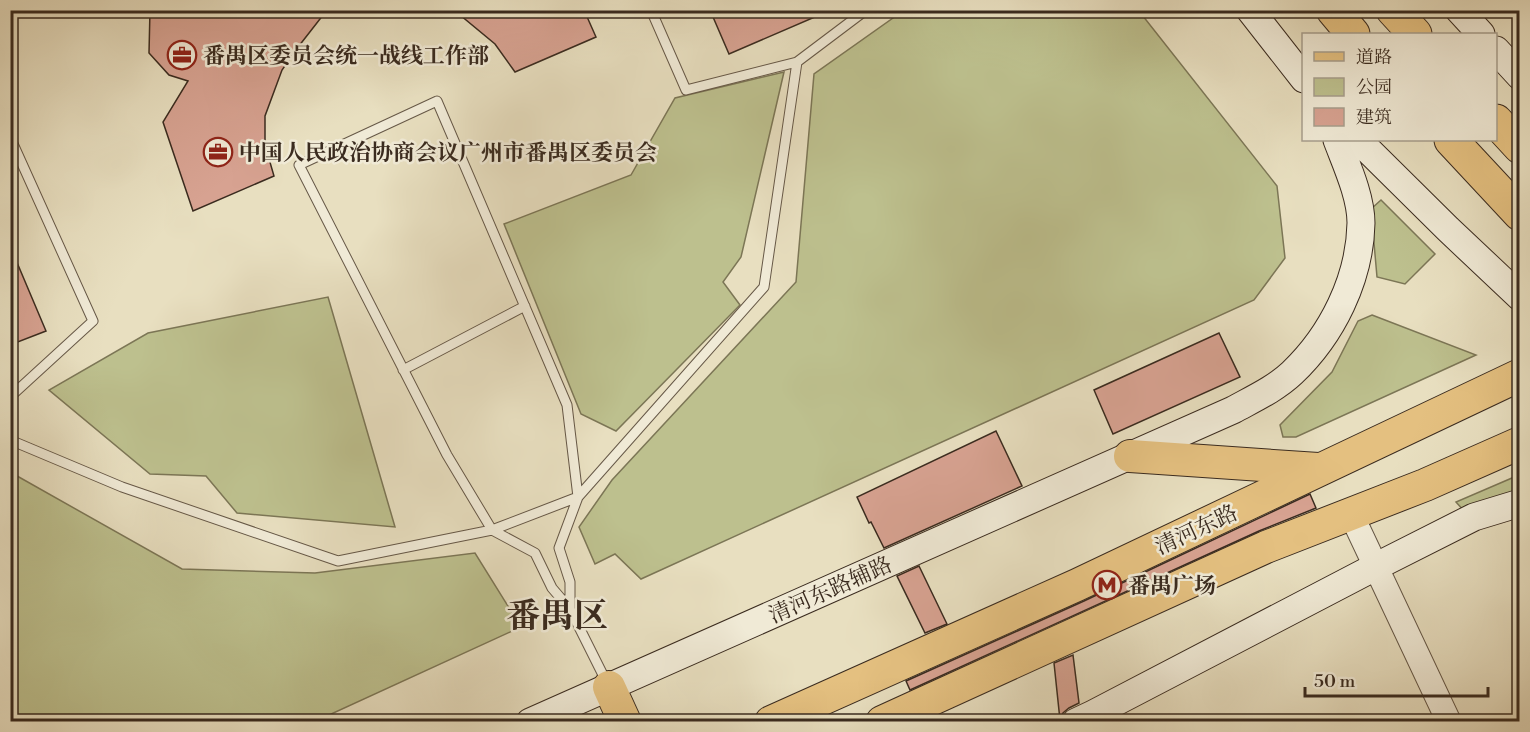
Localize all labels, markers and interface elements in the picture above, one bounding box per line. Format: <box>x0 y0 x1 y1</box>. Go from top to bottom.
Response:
legend <box>1302 33 1497 141</box>
office icon: 番禺区委员会统一战线工作部 <box>166 39 198 71</box>
place label: 番禺区委员会统一战线工作部 <box>203 43 489 70</box>
text: 道路 <box>1356 46 1392 69</box>
text: 公园 <box>1356 76 1392 99</box>
text: 建筑 <box>1356 106 1392 129</box>
office icon: 中国人民政治协商会议广州市番禺区委员会 <box>202 136 234 168</box>
place label: 中国人民政治协商会议广州市番禺区委员会 <box>239 140 657 167</box>
street label: 清河东路 <box>1151 500 1242 561</box>
street label: 清河东路辅路 <box>765 551 896 630</box>
metro station icon: 番禺广场 <box>1091 569 1123 601</box>
place label: 番禺广场 <box>1128 573 1216 600</box>
district label: 番禺区 <box>506 596 608 638</box>
scale bar <box>1305 660 1488 698</box>
text: 50 m <box>1314 670 1356 693</box>

